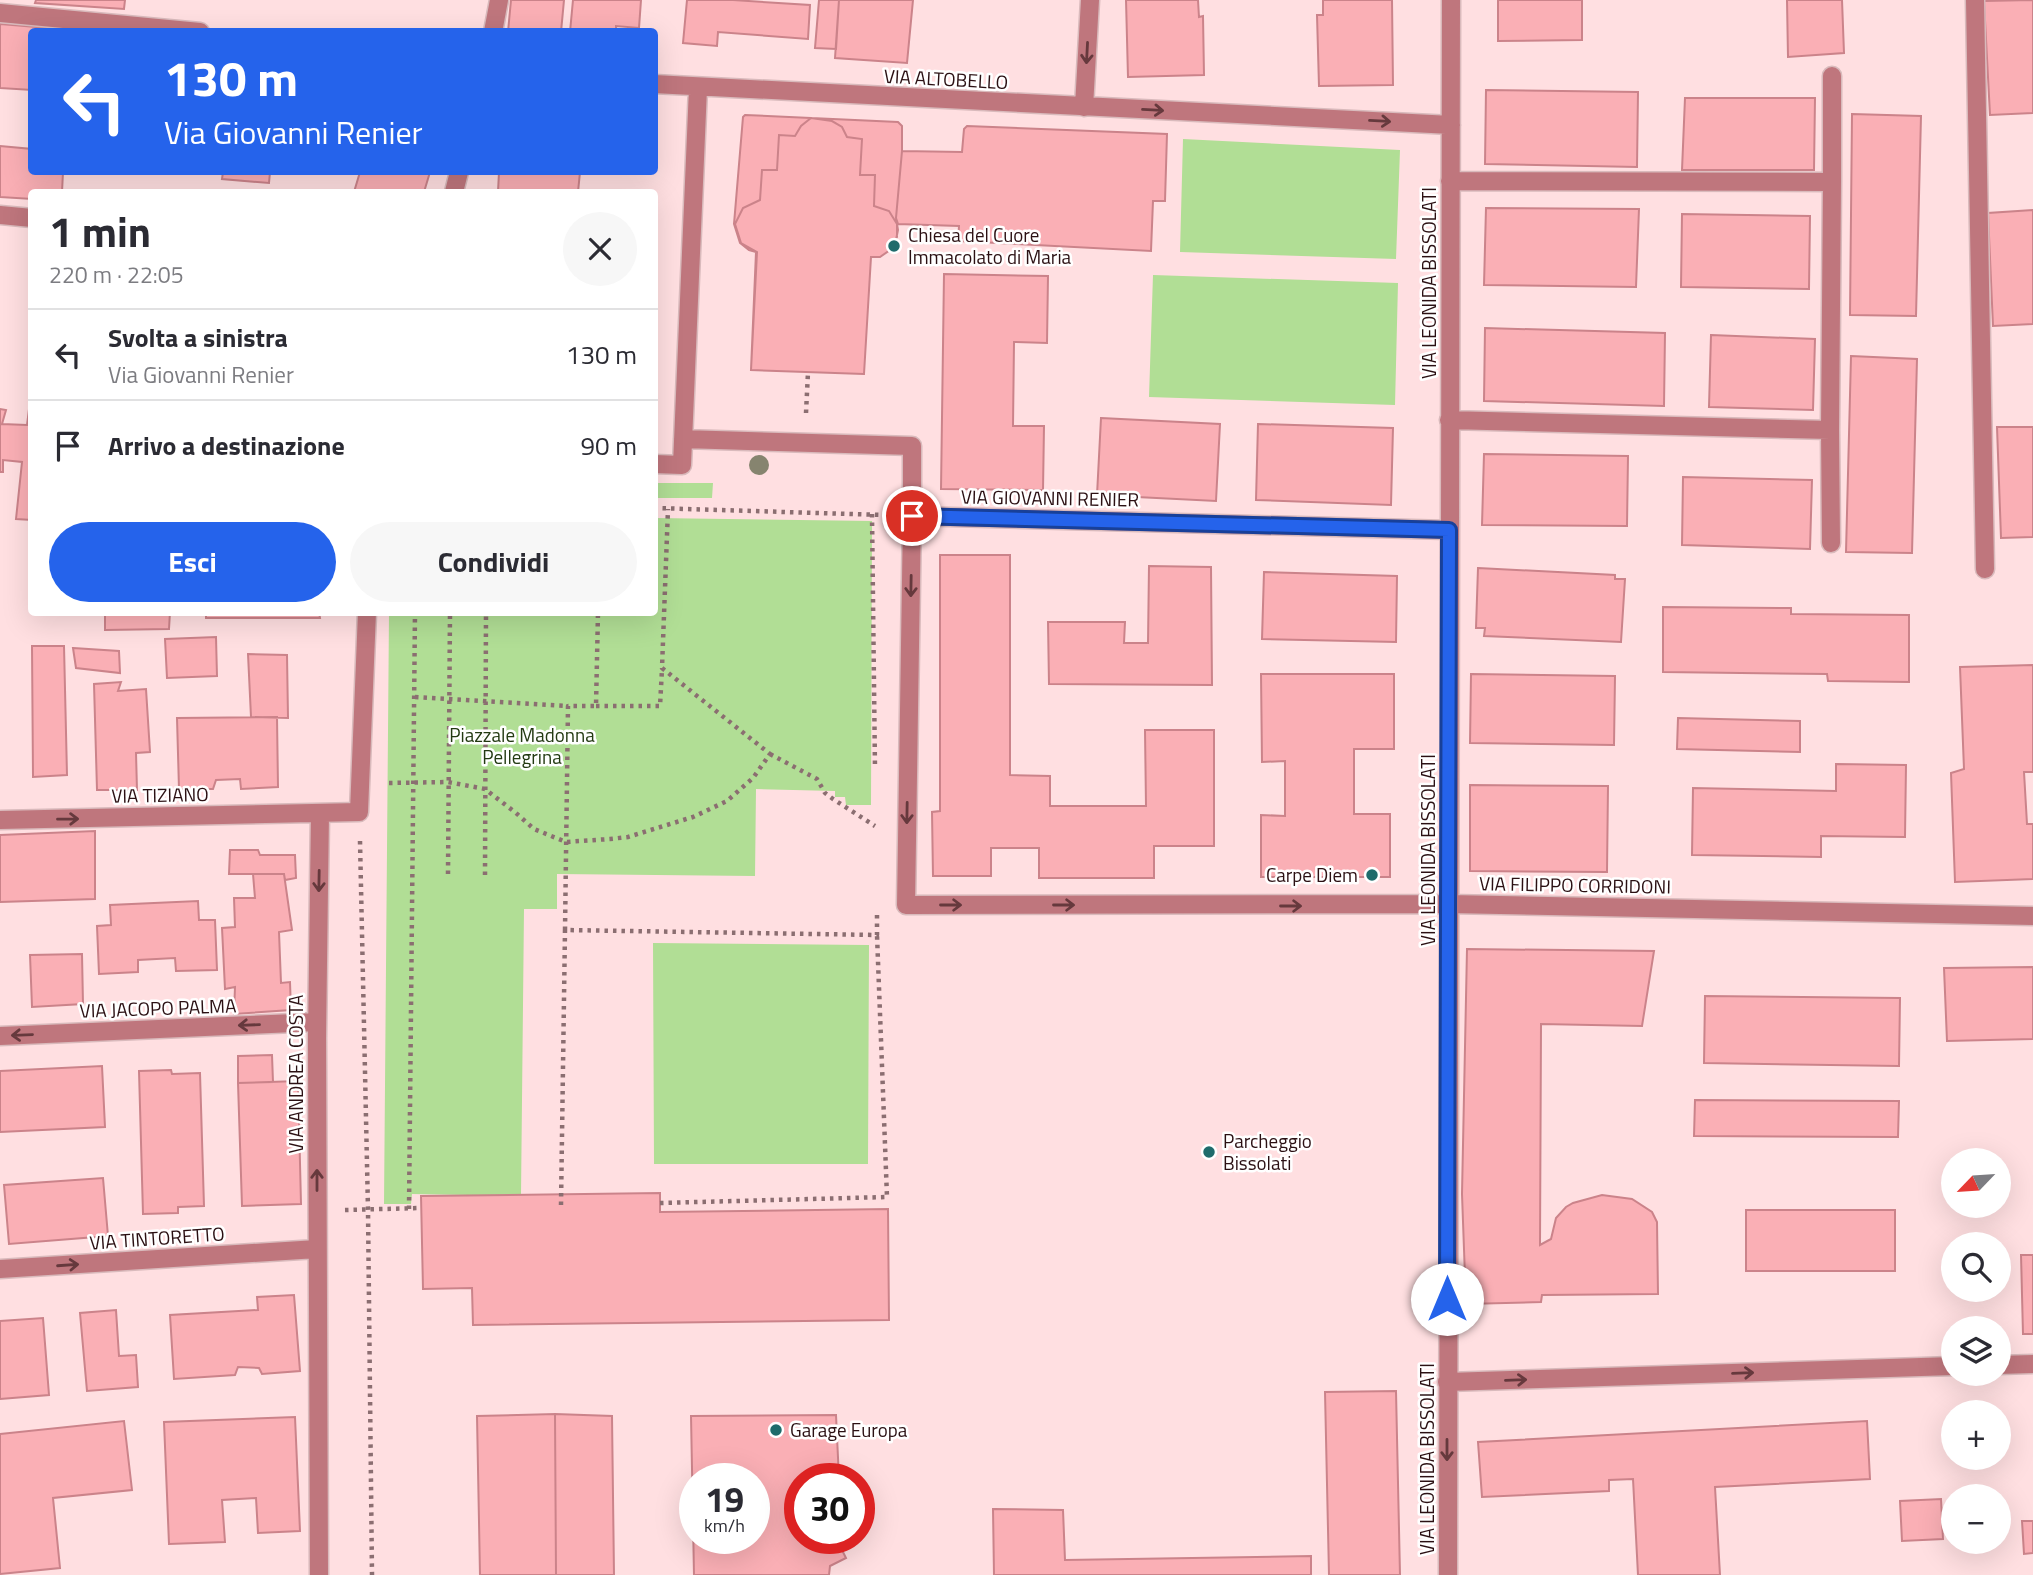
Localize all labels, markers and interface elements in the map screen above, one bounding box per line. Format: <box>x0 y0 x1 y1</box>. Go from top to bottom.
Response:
text: 130 m <box>164 40 298 115</box>
one-way arrow <box>1080 41 1093 64</box>
icon: left <box>49 56 140 147</box>
street label: VIA ALTOBELLO <box>883 61 1009 96</box>
one-way arrow <box>1141 104 1163 117</box>
text: Via Giovanni Renier <box>164 108 423 156</box>
one-way arrow <box>1368 115 1391 128</box>
street label: VIA LEONIDA BISSOLATI <box>1414 187 1443 379</box>
text: 1 min <box>49 199 151 263</box>
button: close <box>563 212 637 286</box>
place label: Chiesa del Cuore Immacolato di Maria <box>908 220 1072 271</box>
marker: Chiesa del Cuore Immacolato di Maria <box>886 238 902 254</box>
text: 220 m · 22:05 <box>49 257 184 292</box>
text: Svolta a sinistra <box>108 318 288 357</box>
text: 130 m <box>566 335 637 374</box>
icon: left <box>49 336 87 374</box>
text: Via Giovanni Renier <box>108 357 294 392</box>
text: Arrivo a destinazione <box>108 426 345 465</box>
text: 90 m <box>580 426 637 465</box>
icon: arrive <box>49 427 87 465</box>
street label: VIA GIOVANNI RENIER <box>961 481 1139 514</box>
pin <box>882 486 942 546</box>
icon: arrive <box>893 497 931 535</box>
button: Esci <box>49 522 336 602</box>
button: Condividi <box>350 522 637 602</box>
one-way arrow <box>904 574 918 597</box>
park label: Piazzale Madonna Pellegrina <box>449 720 595 771</box>
street label: VIA LEONIDA BISSOLATI <box>1413 754 1442 946</box>
street label: VIA TIZIANO <box>111 779 209 810</box>
one-way arrow <box>901 802 914 825</box>
one-way arrow <box>56 812 79 825</box>
place label: Carpe Diem <box>1266 860 1358 889</box>
marker: Carpe Diem <box>1364 867 1380 883</box>
street label: VIA FILIPPO CORRIDONI <box>1479 868 1671 901</box>
one-way arrow <box>312 869 326 892</box>
one-way arrow <box>939 898 962 912</box>
one-way arrow <box>1052 898 1075 912</box>
one-way arrow <box>1280 899 1303 913</box>
street label: VIA JACOPO PALMA <box>79 990 237 1025</box>
street label: VIA ANDREA COSTA <box>281 995 310 1153</box>
one-way arrow <box>238 1019 261 1032</box>
one-way arrow <box>11 1028 34 1041</box>
place label: Parcheggio Bissolati <box>1223 1126 1312 1177</box>
marker: Parcheggio Bissolati <box>1201 1144 1217 1160</box>
north arrow <box>1941 1148 2011 1218</box>
map controls <box>1941 1148 2011 1554</box>
one-way arrow <box>310 1169 324 1192</box>
street label: VIA TINTORETTO <box>88 1218 225 1257</box>
button: search <box>1941 1232 2011 1302</box>
one-way arrow <box>56 1258 79 1271</box>
position arrow <box>1410 1262 1484 1336</box>
button: layers <box>1941 1316 2011 1386</box>
street label: VIA LEONIDA BISSOLATI <box>1412 1363 1441 1555</box>
one-way arrow <box>1731 1366 1754 1379</box>
one-way arrow <box>1504 1373 1527 1386</box>
button: + <box>1941 1400 2011 1470</box>
place label: Garage Europa <box>790 1415 908 1444</box>
marker: Garage Europa <box>768 1422 784 1438</box>
one-way arrow <box>1441 1438 1454 1461</box>
speed limit sign: 30 <box>784 1463 875 1554</box>
text: 19 <box>705 1472 744 1526</box>
button: − <box>1941 1484 2011 1554</box>
text: km/h <box>704 1512 745 1539</box>

